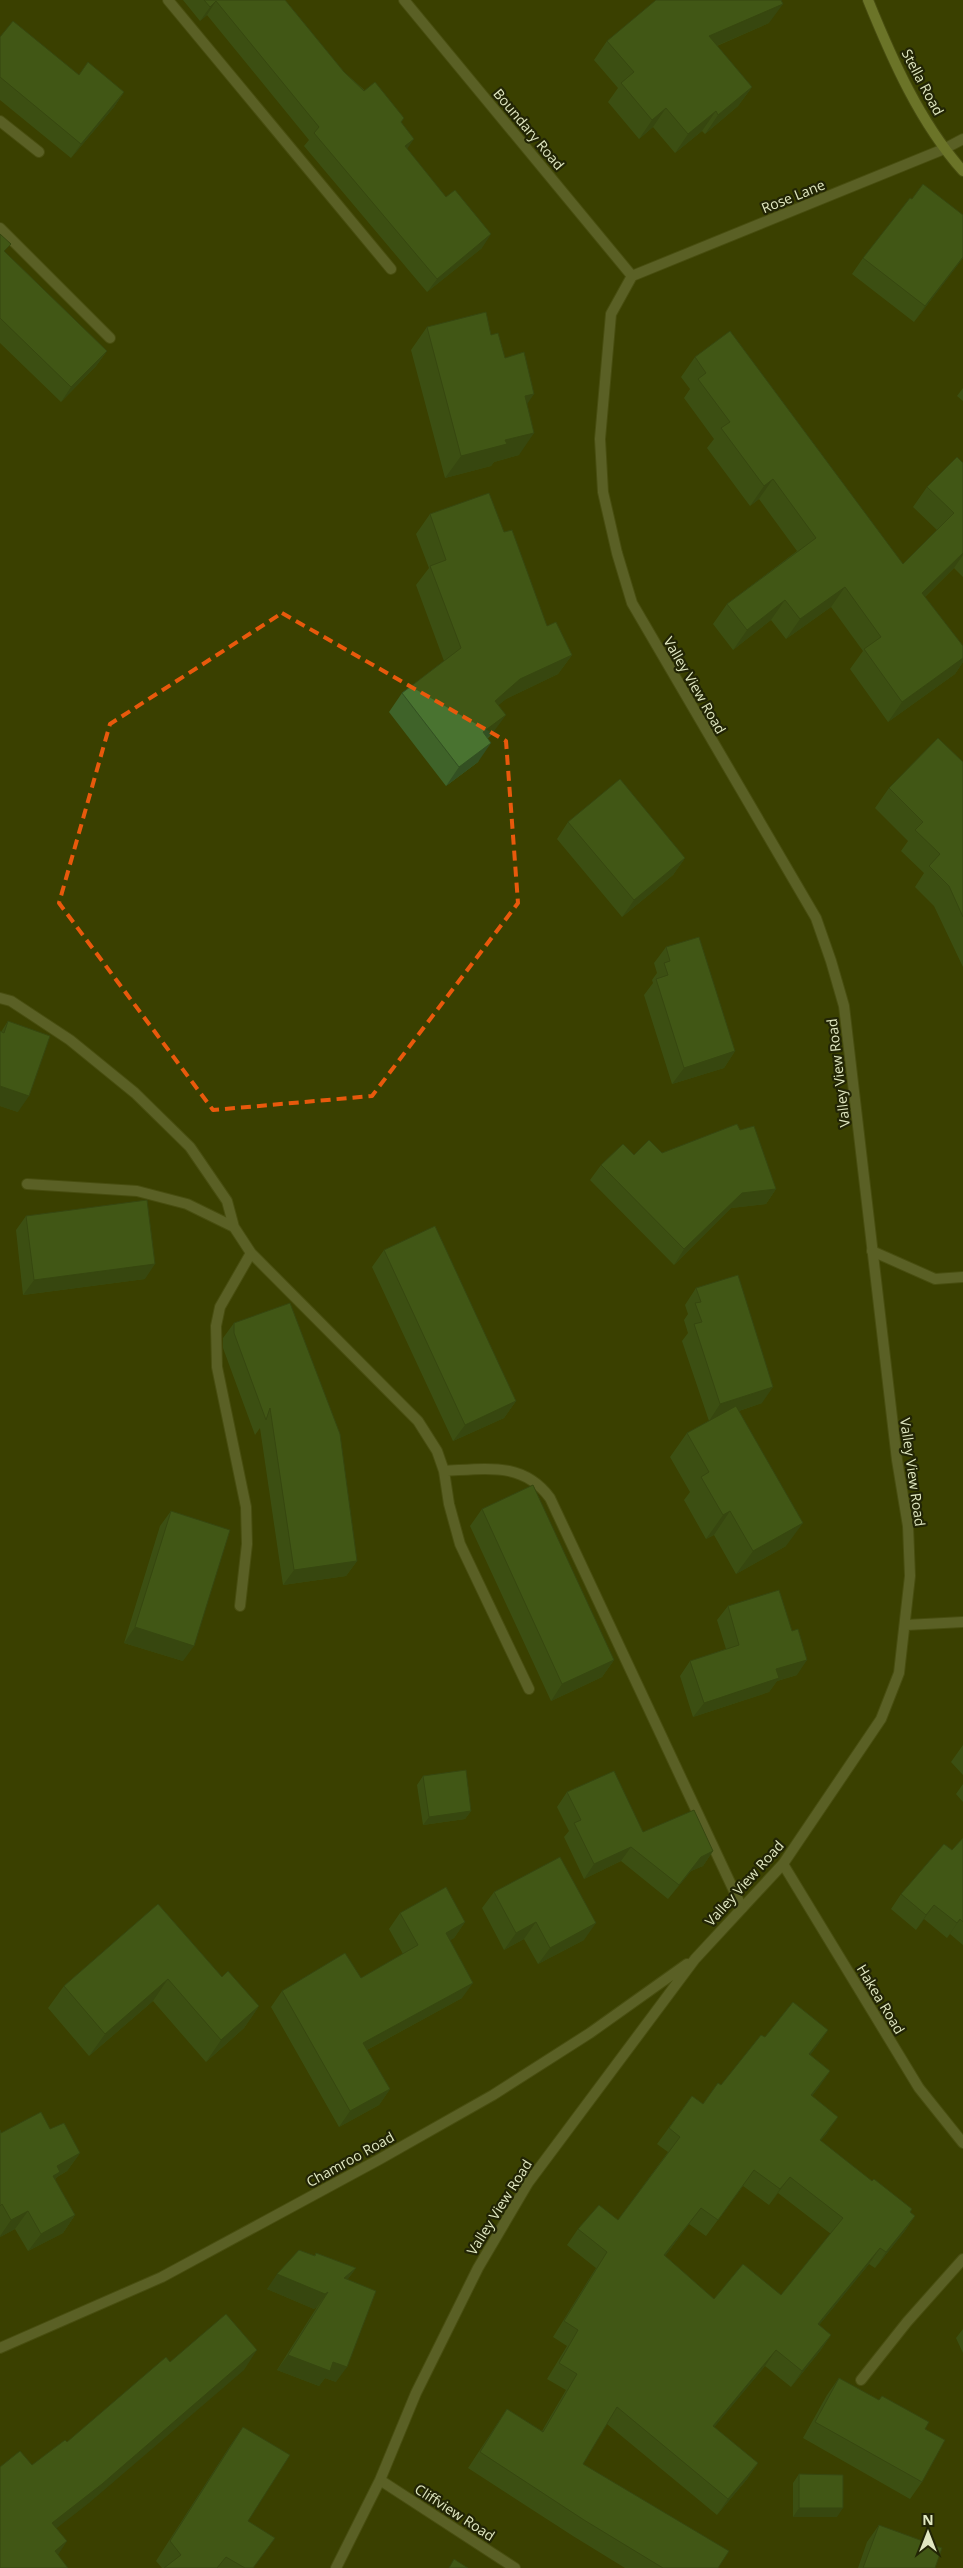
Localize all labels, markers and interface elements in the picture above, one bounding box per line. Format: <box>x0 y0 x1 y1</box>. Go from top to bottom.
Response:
street label: Stella Road <box>898 46 948 118</box>
street label: Boundary Road <box>489 84 569 174</box>
street label: Rose Lane <box>758 175 828 217</box>
street label: Valley View Road <box>659 633 731 737</box>
street label: Valley View Road <box>822 1018 854 1128</box>
street label: Valley View Road <box>896 1417 930 1527</box>
street label: Valley View Road <box>700 1836 788 1930</box>
street label: Hakea Road <box>853 1961 909 2037</box>
street label: Chamroo Road <box>303 2127 397 2191</box>
street label: Valley View Road <box>462 2156 536 2258</box>
street label: Cliffview Road <box>411 2479 499 2545</box>
north arrow <box>903 2508 953 2558</box>
text: N <box>922 2510 934 2529</box>

